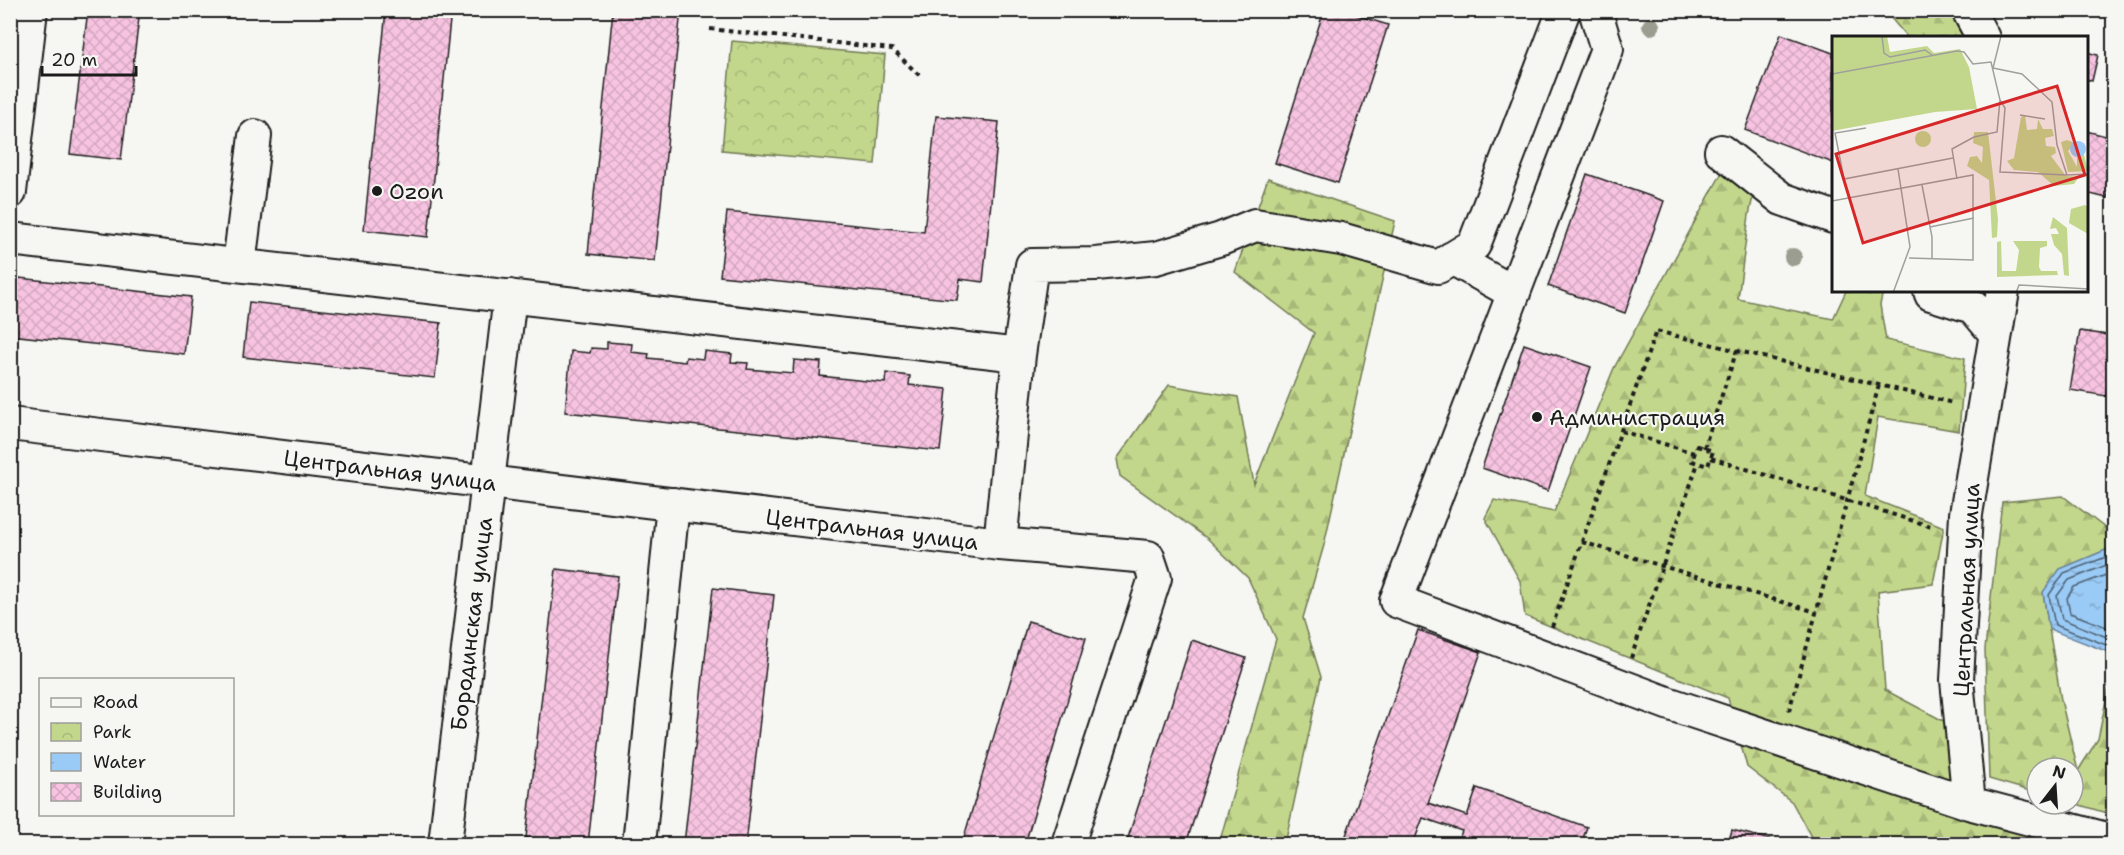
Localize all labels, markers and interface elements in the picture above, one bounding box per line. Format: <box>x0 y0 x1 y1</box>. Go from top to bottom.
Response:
inset map <box>1832 36 2088 292</box>
scale bar <box>42 39 136 77</box>
text: 20 m <box>51 48 97 72</box>
place label: Ozon <box>389 177 444 206</box>
marker: Ozon <box>370 184 384 198</box>
place label: Администрация <box>1549 403 1725 432</box>
marker: Администрация <box>1530 410 1544 424</box>
street label: Центральная улица <box>282 443 498 498</box>
street label: Центральная улица <box>1946 482 1987 698</box>
street label: Центральная улица <box>764 502 980 557</box>
street label: Бородинская улица <box>444 515 499 733</box>
legend <box>39 678 234 816</box>
text: Road <box>93 690 138 714</box>
text: Park <box>93 720 132 744</box>
text: Water <box>93 750 146 774</box>
north arrow <box>2025 756 2085 816</box>
text: N <box>2050 760 2068 784</box>
text: Building <box>93 780 162 804</box>

